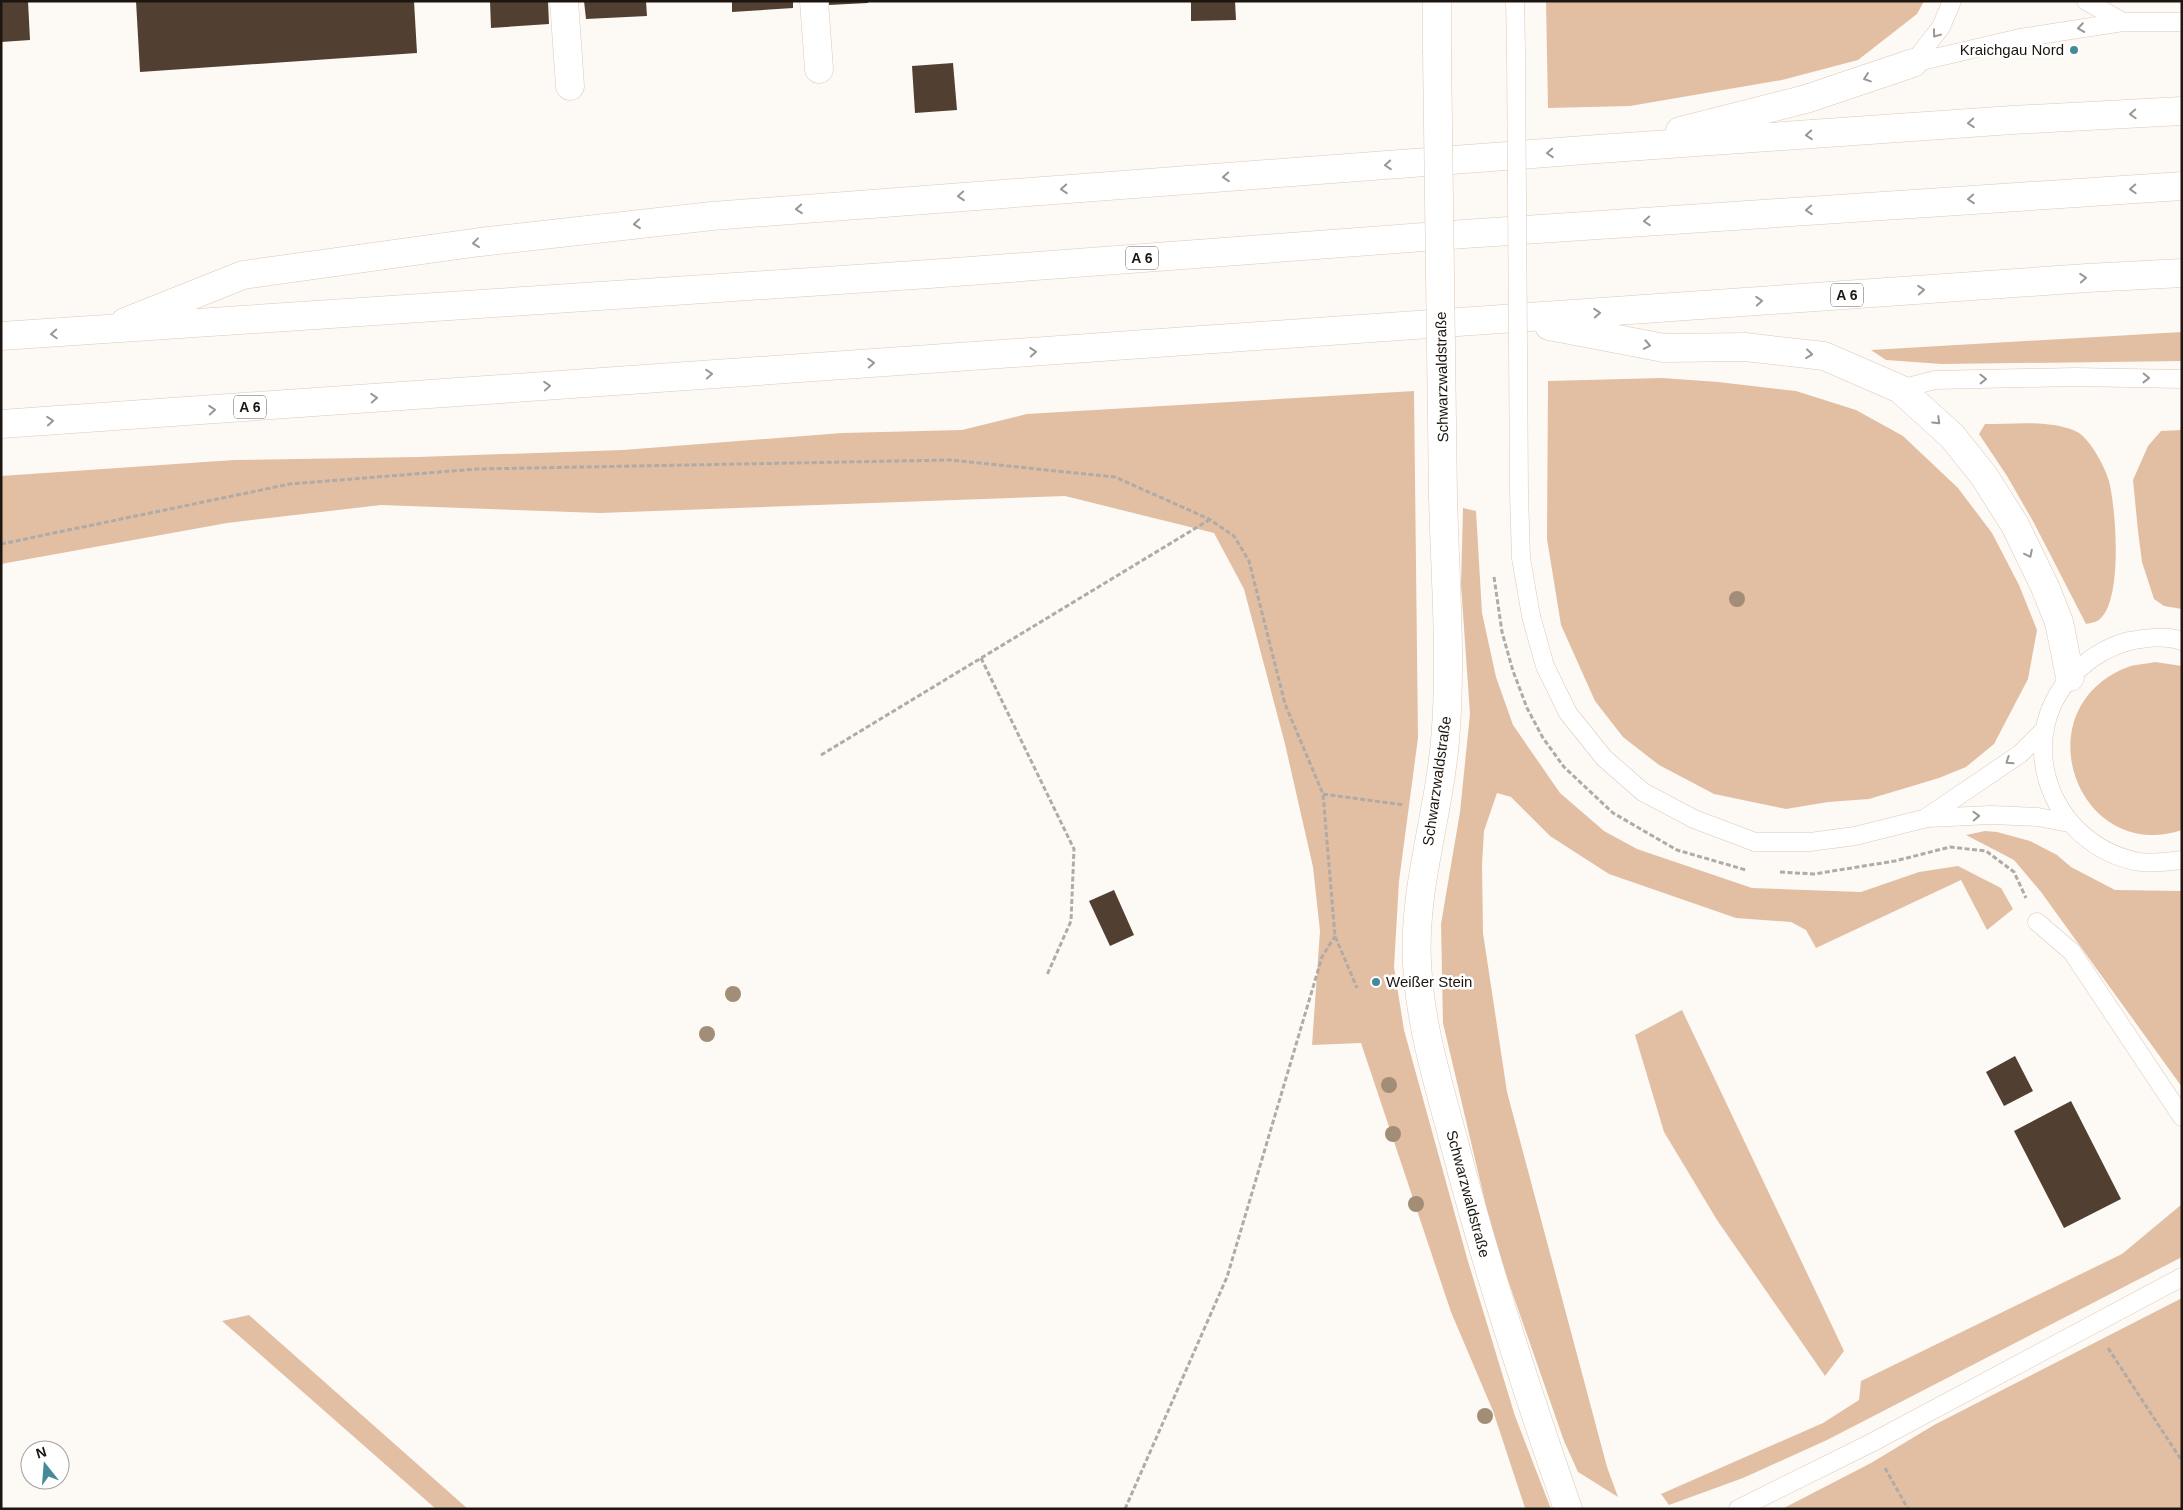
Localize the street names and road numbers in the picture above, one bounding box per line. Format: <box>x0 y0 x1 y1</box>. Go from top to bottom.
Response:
road number: A 6 <box>1126 247 1158 270</box>
road number: A 6 <box>1831 284 1863 306</box>
street label: Schwarzwaldstraße <box>1432 311 1451 443</box>
road number: A 6 <box>234 396 266 418</box>
street label: Schwarzwaldstraße <box>1419 715 1454 847</box>
street label: Schwarzwaldstraße <box>1443 1128 1494 1259</box>

